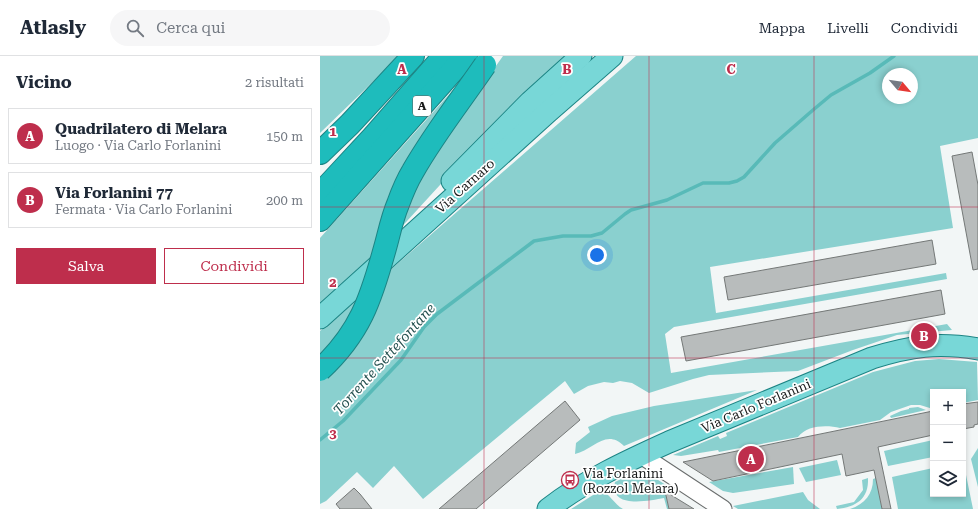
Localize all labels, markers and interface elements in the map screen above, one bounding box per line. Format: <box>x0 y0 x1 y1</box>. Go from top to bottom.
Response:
search box <box>110 10 390 46</box>
text: Atlasly <box>20 16 86 39</box>
icon: search <box>124 17 146 39</box>
text: Cerca qui <box>156 19 225 37</box>
text: Mappa <box>759 20 805 36</box>
text: Livelli <box>827 20 869 36</box>
text: Condividi <box>891 20 958 36</box>
text: A <box>397 62 407 77</box>
text: B <box>562 62 572 77</box>
text: C <box>726 62 736 77</box>
north arrow <box>882 68 918 104</box>
text: Vicino <box>16 72 72 92</box>
text: 2 risultati <box>245 75 304 90</box>
road number: A <box>413 96 431 116</box>
text: Quadrilatero di Melara <box>55 120 227 138</box>
text: 1 <box>329 124 337 139</box>
text: A <box>25 129 35 144</box>
text: 150 m <box>266 129 303 144</box>
text: Luogo · Via Carlo Forlanini <box>55 138 221 153</box>
street label: Via Carnaro <box>433 156 497 216</box>
text: Via Forlanini 77 <box>55 184 173 202</box>
text: B <box>25 193 35 208</box>
text: 200 m <box>266 193 303 208</box>
text: Fermata · Via Carlo Forlanini <box>55 202 232 217</box>
your location <box>587 245 607 265</box>
button: Salva <box>16 248 156 284</box>
button: Condividi <box>164 248 304 284</box>
text: 2 <box>329 275 337 290</box>
water label: Torrente Settefontane <box>330 300 438 418</box>
pin: B <box>911 321 937 351</box>
street label: Via Carlo Forlanini <box>699 376 813 436</box>
map controls <box>930 389 966 497</box>
button: + <box>930 389 966 425</box>
button: − <box>930 425 966 461</box>
text: 3 <box>329 426 337 441</box>
pin: A <box>738 444 764 474</box>
button: layers <box>930 461 966 497</box>
place label: Via Forlanini (Rozzol Melara) <box>583 466 679 496</box>
bus stop icon: Via Forlanini (Rozzol Melara) <box>560 470 580 490</box>

